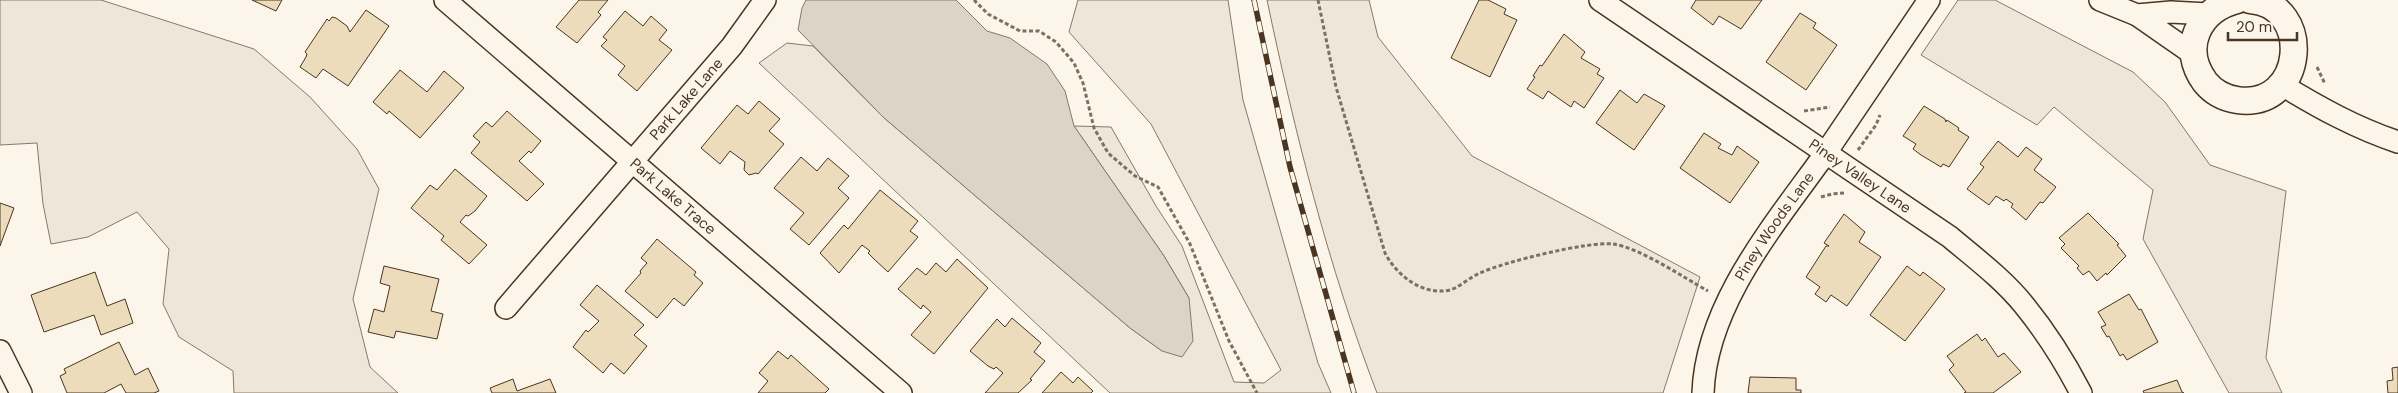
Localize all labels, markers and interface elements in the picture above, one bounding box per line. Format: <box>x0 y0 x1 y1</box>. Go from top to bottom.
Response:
scale bar <box>2228 10 2297 42</box>
text: 20 m <box>2236 17 2272 37</box>
street label: Park Lake Lane <box>645 54 727 144</box>
street label: Piney Valley Lane <box>1805 134 1915 218</box>
street label: Park Lake Trace <box>626 154 720 239</box>
street label: Piney Woods Lane <box>1730 168 1819 284</box>

